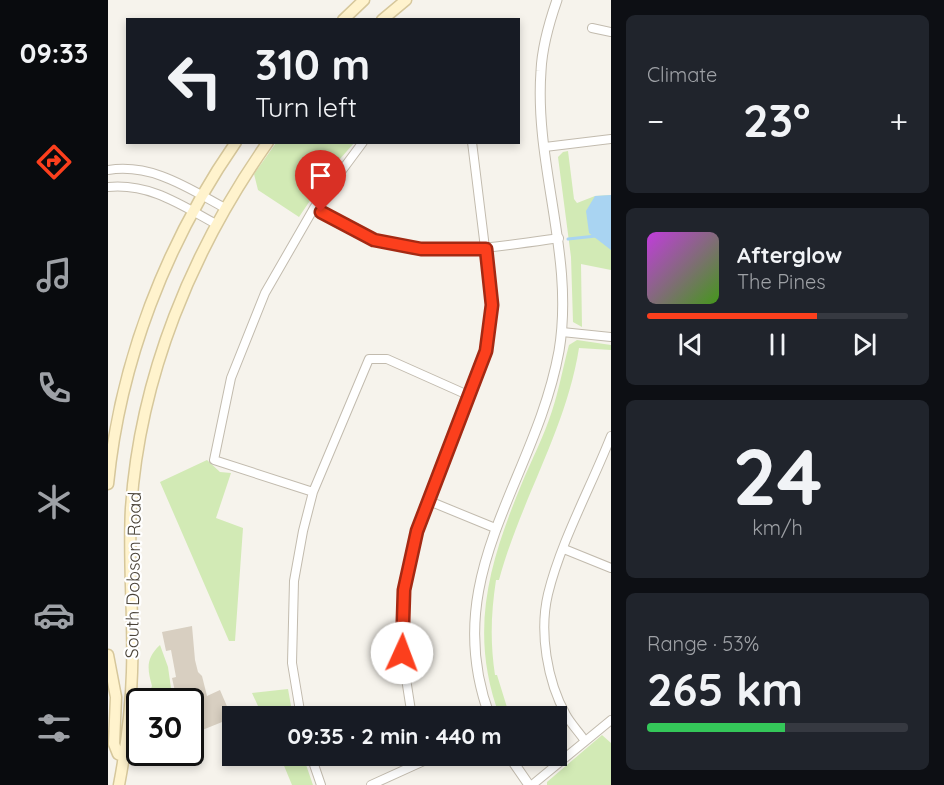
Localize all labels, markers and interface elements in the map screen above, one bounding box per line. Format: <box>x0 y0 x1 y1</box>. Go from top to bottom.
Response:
text: 09:33 <box>20 36 88 70</box>
text: 310 m <box>255 38 370 91</box>
icon: left <box>156 42 234 120</box>
text: Climate <box>647 62 717 87</box>
text: Turn left <box>255 90 357 124</box>
text: 23° <box>743 92 811 148</box>
text: − <box>647 100 664 141</box>
text: + <box>889 100 908 141</box>
icon: directions <box>33 141 75 183</box>
pin <box>295 150 346 212</box>
icon: arrive <box>304 159 337 192</box>
text: Afterglow <box>737 241 842 269</box>
icon: music <box>33 254 75 296</box>
text: The Pines <box>737 269 826 294</box>
icon: previous <box>674 328 707 361</box>
icon: pause <box>761 328 794 361</box>
icon: next <box>848 328 881 361</box>
icon: phone <box>33 367 75 409</box>
text: 24 <box>732 427 823 525</box>
icon: climate <box>33 481 75 523</box>
street label: South Dobson Road <box>120 491 146 659</box>
text: km/h <box>752 515 803 540</box>
icon: car <box>33 594 75 636</box>
position arrow <box>370 621 434 685</box>
text: Range · 53% <box>647 631 759 656</box>
text: 265 km <box>647 661 803 717</box>
speed limit sign: 30 <box>126 688 204 766</box>
icon: filters <box>33 707 75 749</box>
text: 09:35 · 2 min · 440 m <box>288 722 502 750</box>

